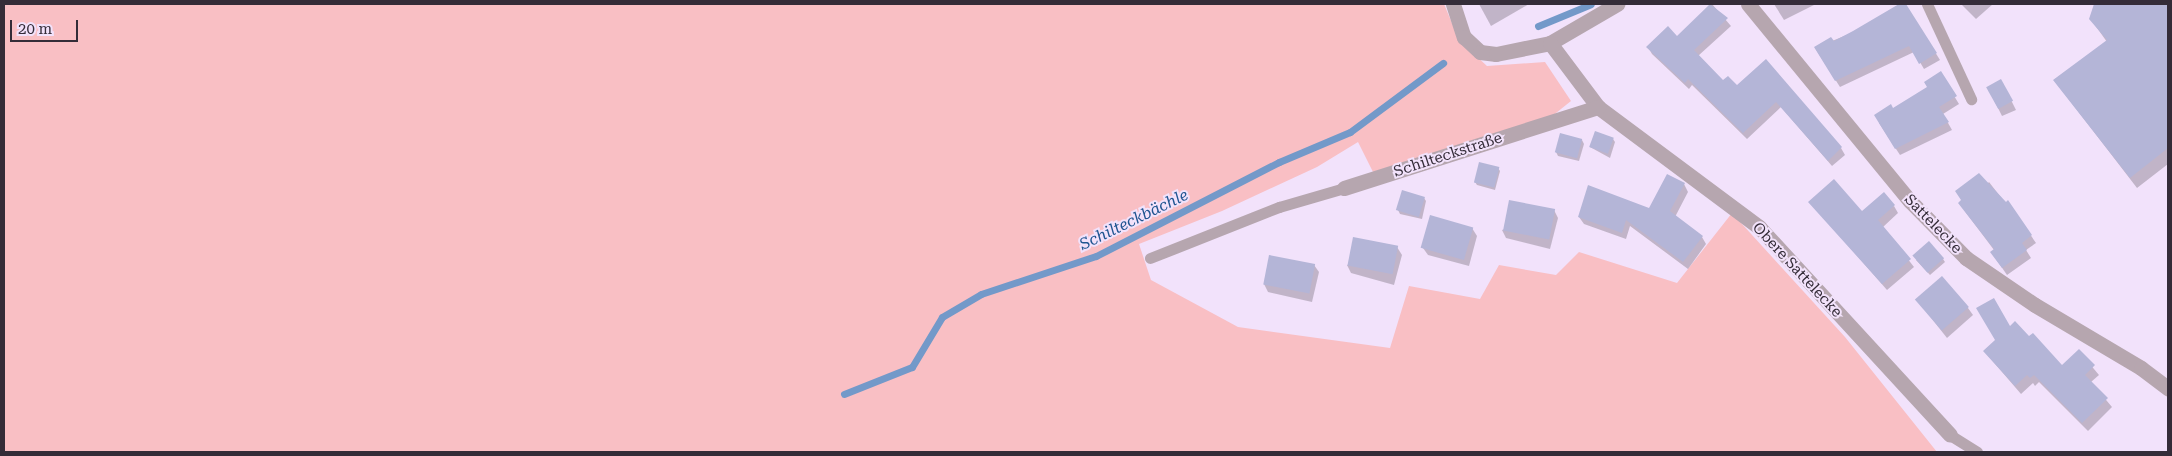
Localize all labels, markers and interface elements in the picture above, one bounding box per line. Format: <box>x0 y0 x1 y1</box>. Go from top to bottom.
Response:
scale bar <box>12 10 80 42</box>
text: 20 m <box>18 20 52 38</box>
street label: Schilteckstraße <box>1391 129 1505 181</box>
water label: Schilteckbächle <box>1077 185 1191 255</box>
street label: Sattelecke <box>1900 191 1966 257</box>
street label: Obere Sattelecke <box>1748 219 1846 321</box>

